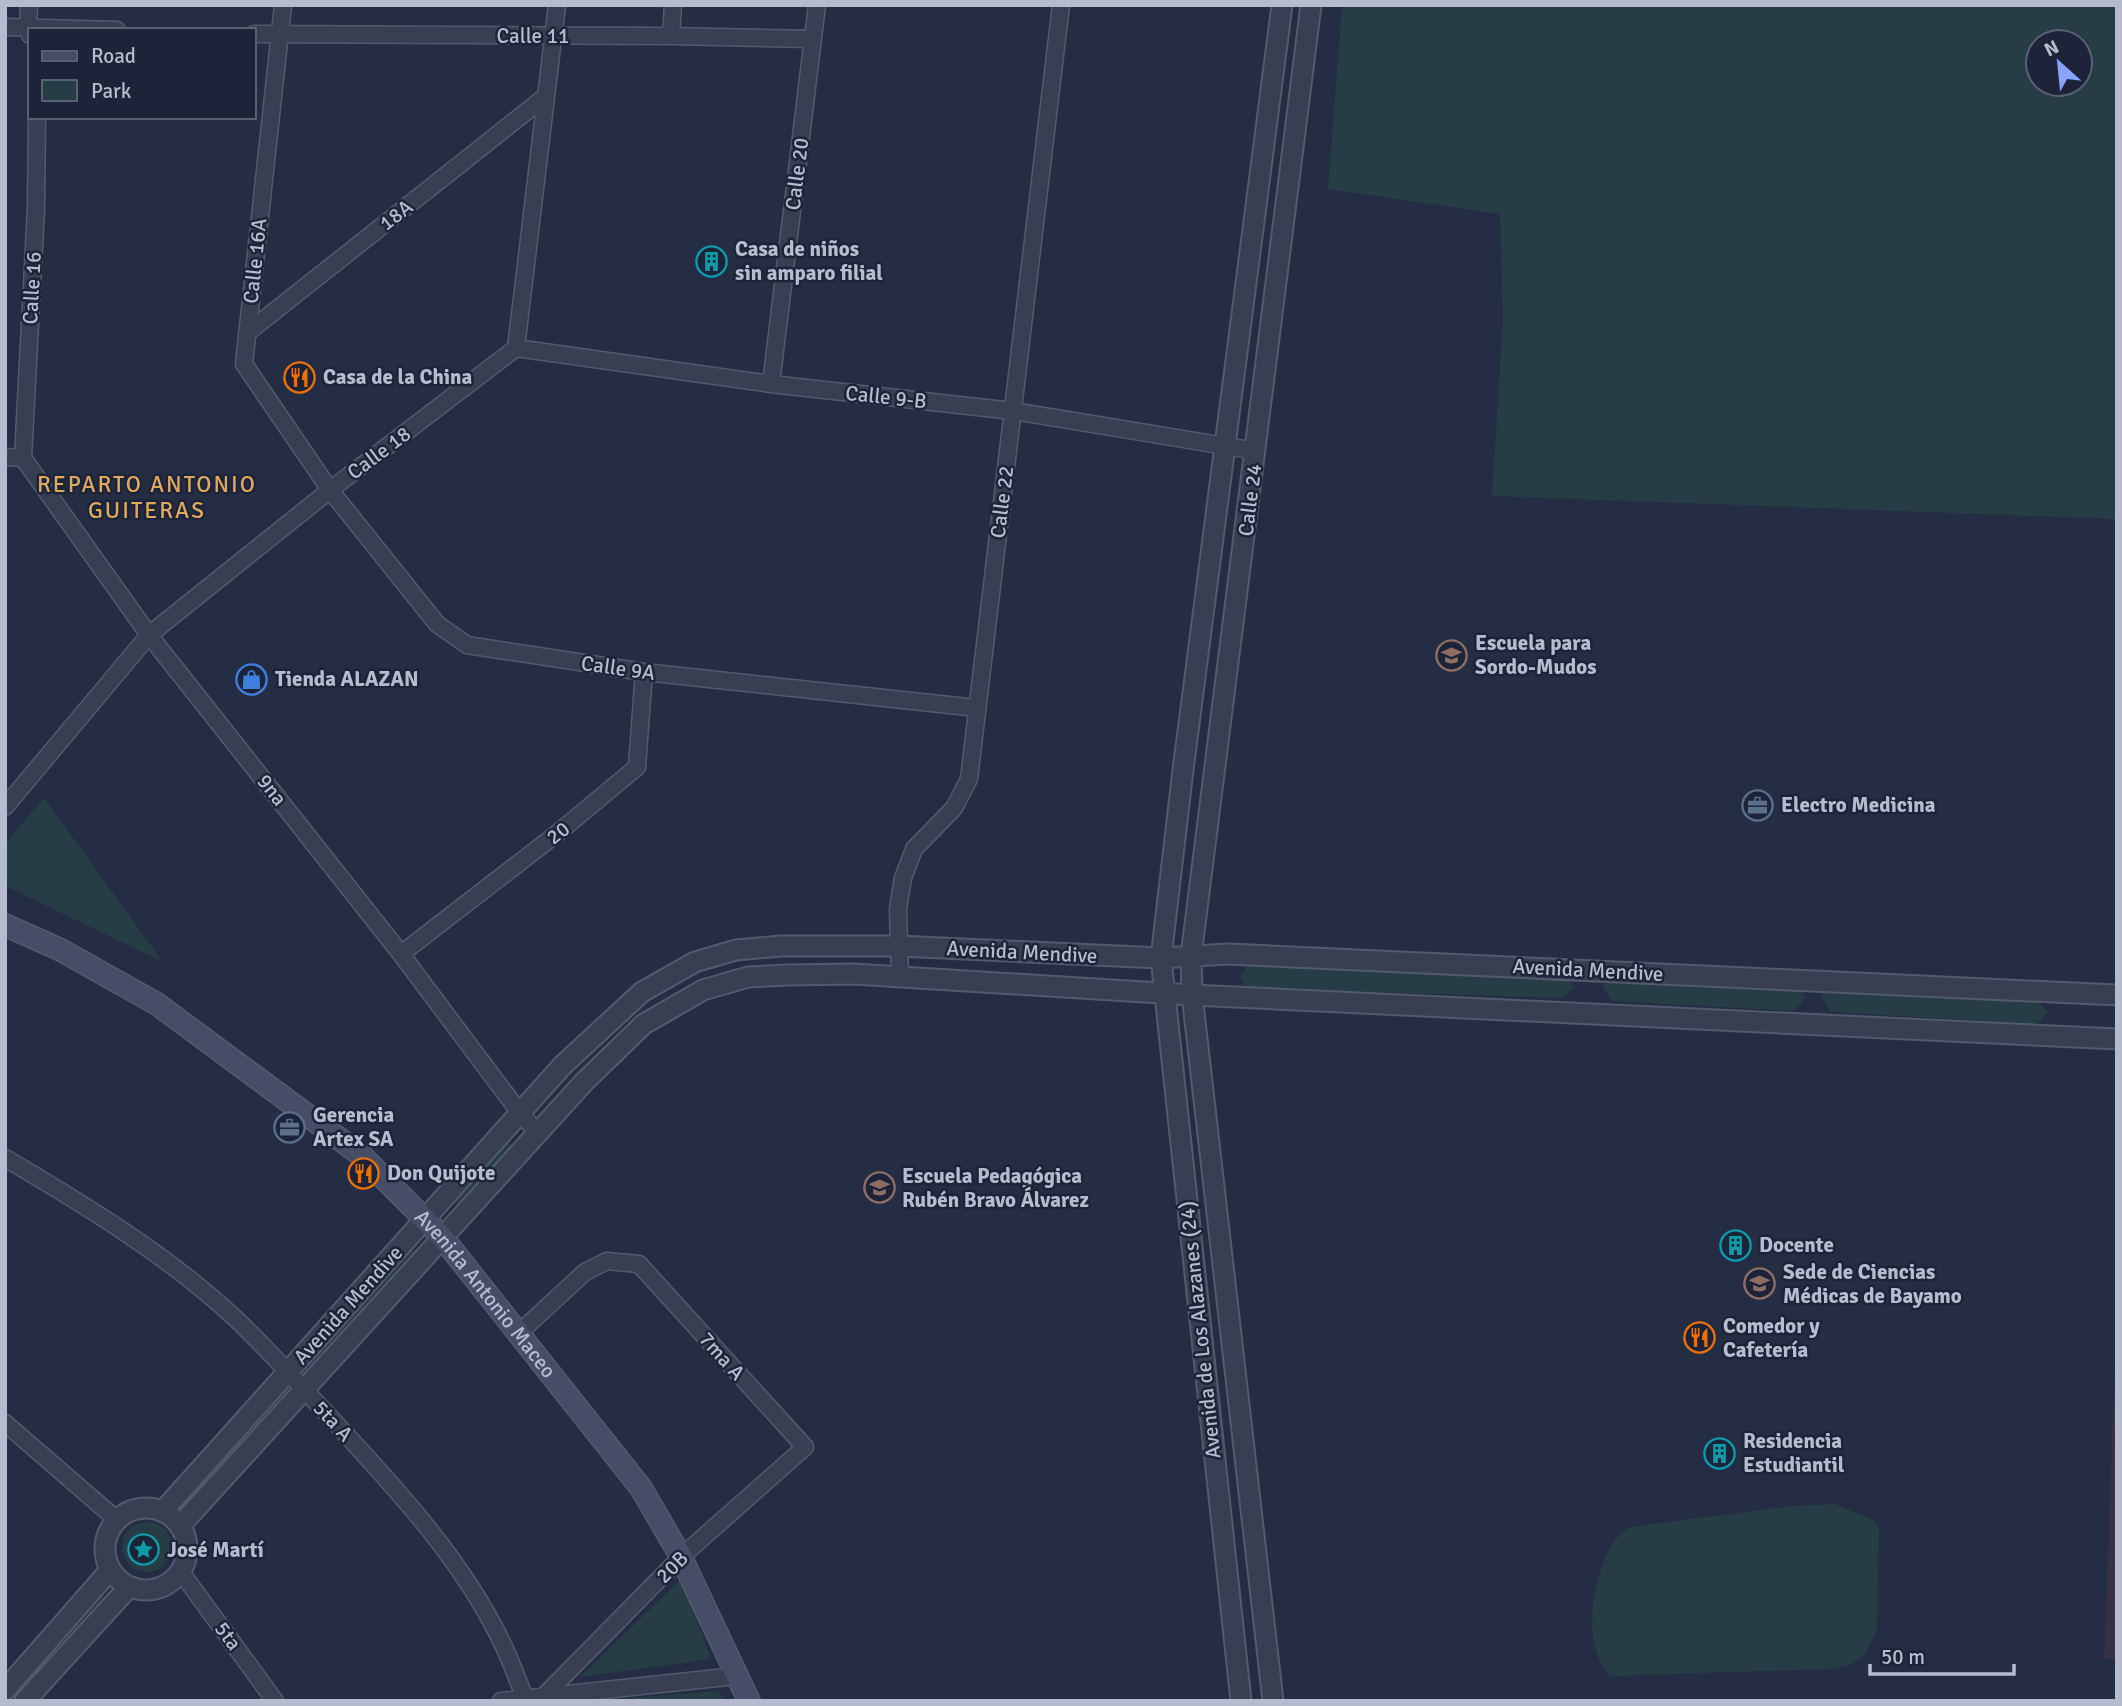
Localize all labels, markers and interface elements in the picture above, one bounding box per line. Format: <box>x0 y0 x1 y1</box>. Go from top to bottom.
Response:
street label: Calle 11 <box>497 23 569 49</box>
legend <box>28 28 256 119</box>
north arrow <box>2024 28 2094 98</box>
text: N <box>2040 35 2063 62</box>
text: Road <box>91 43 136 69</box>
text: Park <box>91 78 132 104</box>
street label: Calle 20 <box>780 136 814 212</box>
street label: 18A <box>374 194 418 236</box>
street label: Calle 16A <box>238 217 272 305</box>
place label: Casa de niños sin amparo filial <box>735 236 883 286</box>
building icon: Casa de niños sin amparo filial <box>695 244 729 278</box>
street label: Calle 16 <box>17 251 47 325</box>
restaurant icon: Casa de la China <box>283 360 317 394</box>
place label: Casa de la China <box>323 364 473 390</box>
street label: Calle 9-B <box>844 380 928 414</box>
street label: Calle 18 <box>342 421 416 485</box>
street label: Calle 24 <box>1233 462 1267 538</box>
street label: Calle 22 <box>985 464 1019 540</box>
district label: REPARTO ANTONIO GUITERAS <box>37 470 257 525</box>
place label: Escuela para Sordo-Mudos <box>1475 630 1597 680</box>
school or university icon: Escuela para Sordo-Mudos <box>1435 638 1469 672</box>
street label: Calle 9A <box>579 650 657 686</box>
shop icon: Tienda ALAZAN <box>235 662 269 696</box>
place label: Tienda ALAZAN <box>275 666 419 692</box>
street label: 9na <box>251 769 293 811</box>
office icon: Electro Medicina <box>1741 788 1775 822</box>
place label: Electro Medicina <box>1781 792 1936 818</box>
street label: 20 <box>541 816 575 850</box>
street label: Avenida Mendive <box>946 935 1098 969</box>
street label: Avenida Mendive <box>1512 953 1664 987</box>
place label: Gerencia Artex SA <box>313 1102 395 1152</box>
office icon: Gerencia Artex SA <box>273 1110 307 1144</box>
restaurant icon: Don Quijote <box>347 1156 381 1190</box>
place label: Don Quijote <box>387 1160 495 1186</box>
place label: Escuela Pedagógica Rubén Bravo Álvarez <box>902 1163 1089 1213</box>
school or university icon: Escuela Pedagógica Rubén Bravo Álvarez <box>862 1171 896 1205</box>
street label: Avenida de Los Alazanes (24) <box>1174 1200 1226 1460</box>
street label: Avenida Antonio Maceo <box>409 1204 562 1383</box>
building icon: Docente <box>1719 1228 1753 1262</box>
place label: Docente <box>1759 1232 1834 1258</box>
street label: Avenida Mendive <box>288 1240 408 1370</box>
place label: Sede de Ciencias Médicas de Bayamo <box>1783 1259 1962 1309</box>
school or university icon: Sede de Ciencias Médicas de Bayamo <box>1743 1267 1777 1301</box>
place label: Comedor y Cafetería <box>1723 1313 1820 1363</box>
restaurant icon: Comedor y Cafetería <box>1683 1321 1717 1355</box>
street label: 7ma A <box>694 1326 751 1386</box>
street label: 5ta A <box>308 1395 359 1447</box>
place label: Residencia Estudiantil <box>1743 1428 1845 1478</box>
building icon: Residencia Estudiantil <box>1703 1436 1737 1470</box>
place icon: José Martí <box>127 1533 161 1567</box>
place label: José Martí <box>167 1537 264 1563</box>
street label: 20B <box>650 1545 694 1589</box>
street label: 5ta <box>209 1616 247 1656</box>
scale bar <box>1870 1632 2014 1676</box>
text: 50 m <box>1881 1644 1925 1670</box>

